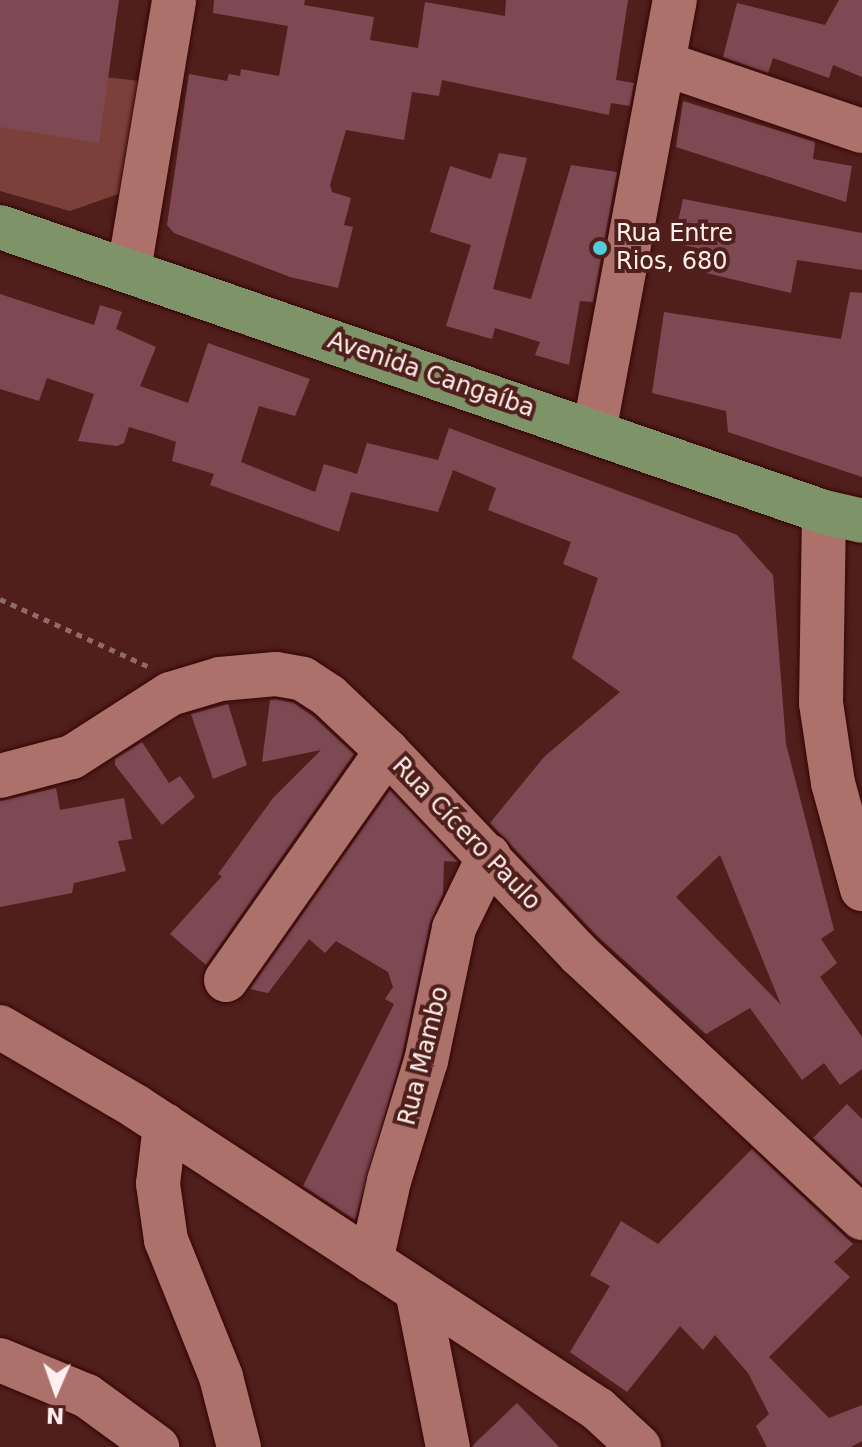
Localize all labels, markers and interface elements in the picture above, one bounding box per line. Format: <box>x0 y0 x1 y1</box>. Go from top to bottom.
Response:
place label: Rua Entre Rios, 680 <box>616 220 733 276</box>
marker: Rua Entre Rios, 680 <box>591 239 609 257</box>
street label: Avenida Cangaíba <box>324 326 538 424</box>
street label: Rua Cícero Paulo <box>386 752 546 916</box>
street label: Rua Mambo <box>393 984 455 1128</box>
north arrow <box>16 1351 96 1431</box>
text: N <box>46 1403 65 1428</box>

